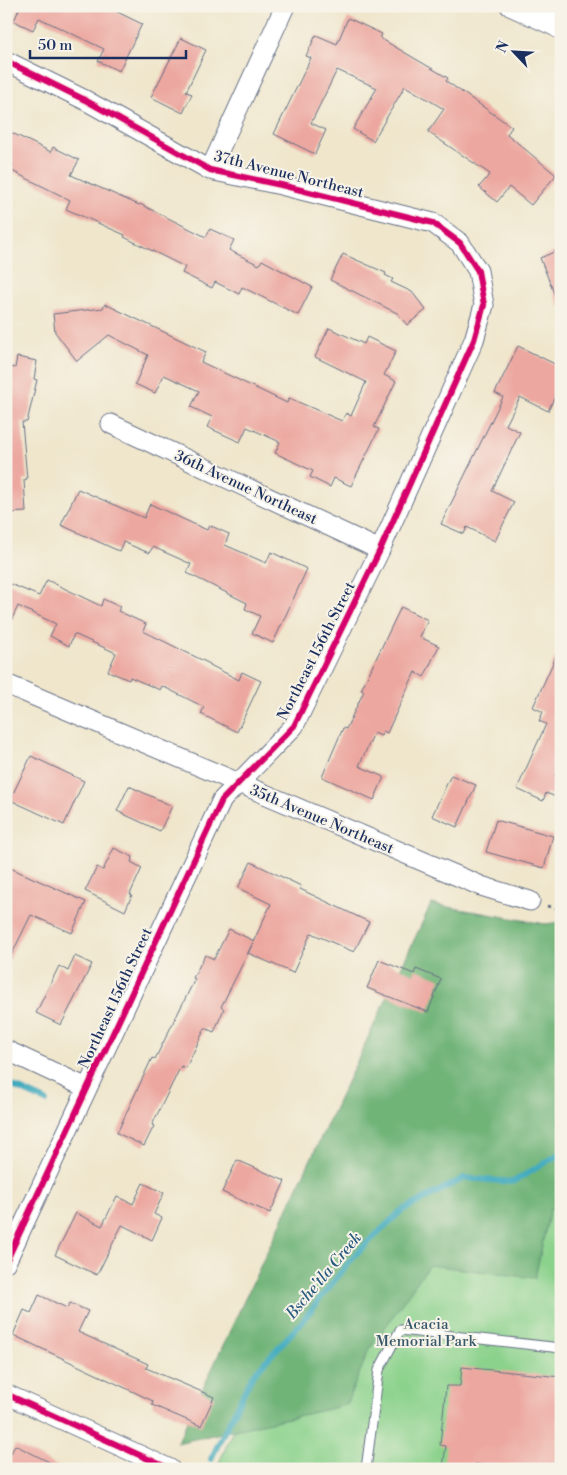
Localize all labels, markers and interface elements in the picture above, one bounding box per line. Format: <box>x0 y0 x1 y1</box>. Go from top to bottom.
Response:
scale bar <box>30 28 186 60</box>
north arrow <box>490 28 540 78</box>
text: 50 m <box>38 36 72 55</box>
text: N <box>493 38 514 56</box>
street label: 37th Avenue Northeast <box>212 147 366 202</box>
street label: 36th Avenue Northeast <box>171 446 321 529</box>
street label: Northeast 156th Street <box>273 578 360 724</box>
street label: 35th Avenue Northeast <box>247 781 397 859</box>
street label: Northeast 156th Street <box>74 924 157 1072</box>
water label: Bsche'tla Creek <box>281 1228 366 1324</box>
park label: Acacia Memorial Park <box>376 1315 477 1351</box>

